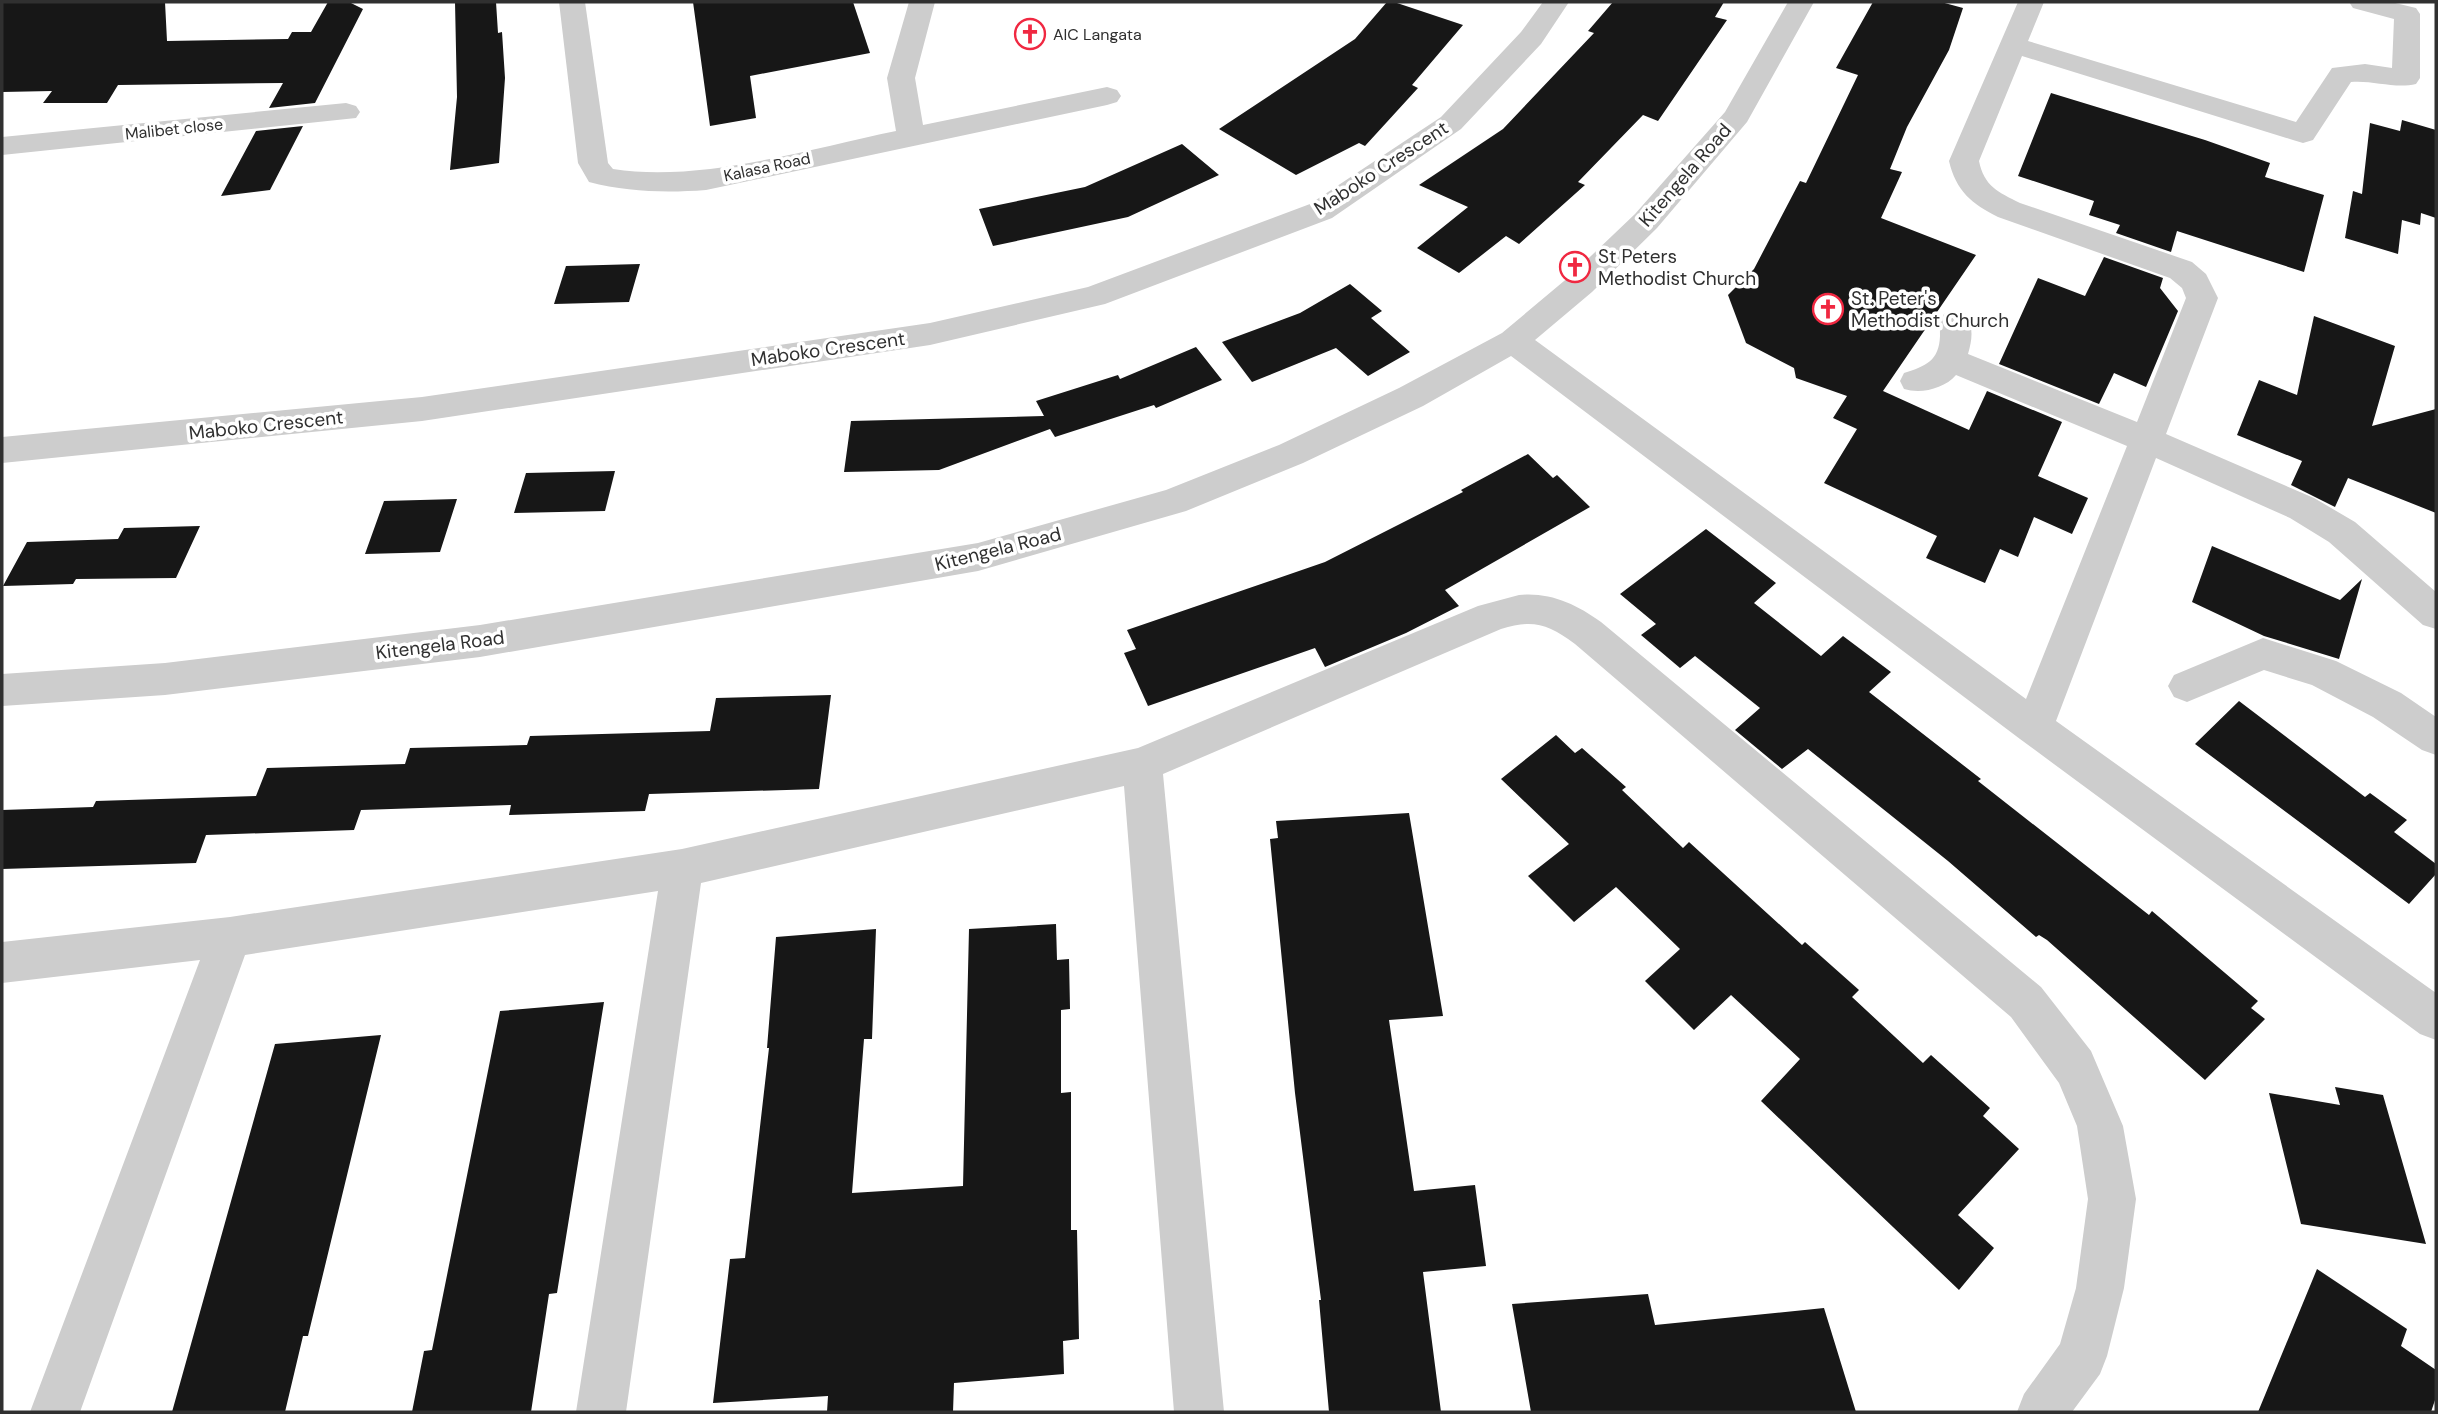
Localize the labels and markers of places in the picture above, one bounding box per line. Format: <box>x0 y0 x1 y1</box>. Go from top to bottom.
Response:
church icon: AIC Langata <box>1013 17 1047 51</box>
place label: AIC Langata <box>1053 24 1142 45</box>
place label: St Peters Methodist Church <box>1598 244 1756 291</box>
church icon: St Peters Methodist Church <box>1558 250 1592 284</box>
place label: St. Peter's Methodist Church <box>1851 286 2009 333</box>
church icon: St. Peter's Methodist Church <box>1811 292 1845 326</box>

